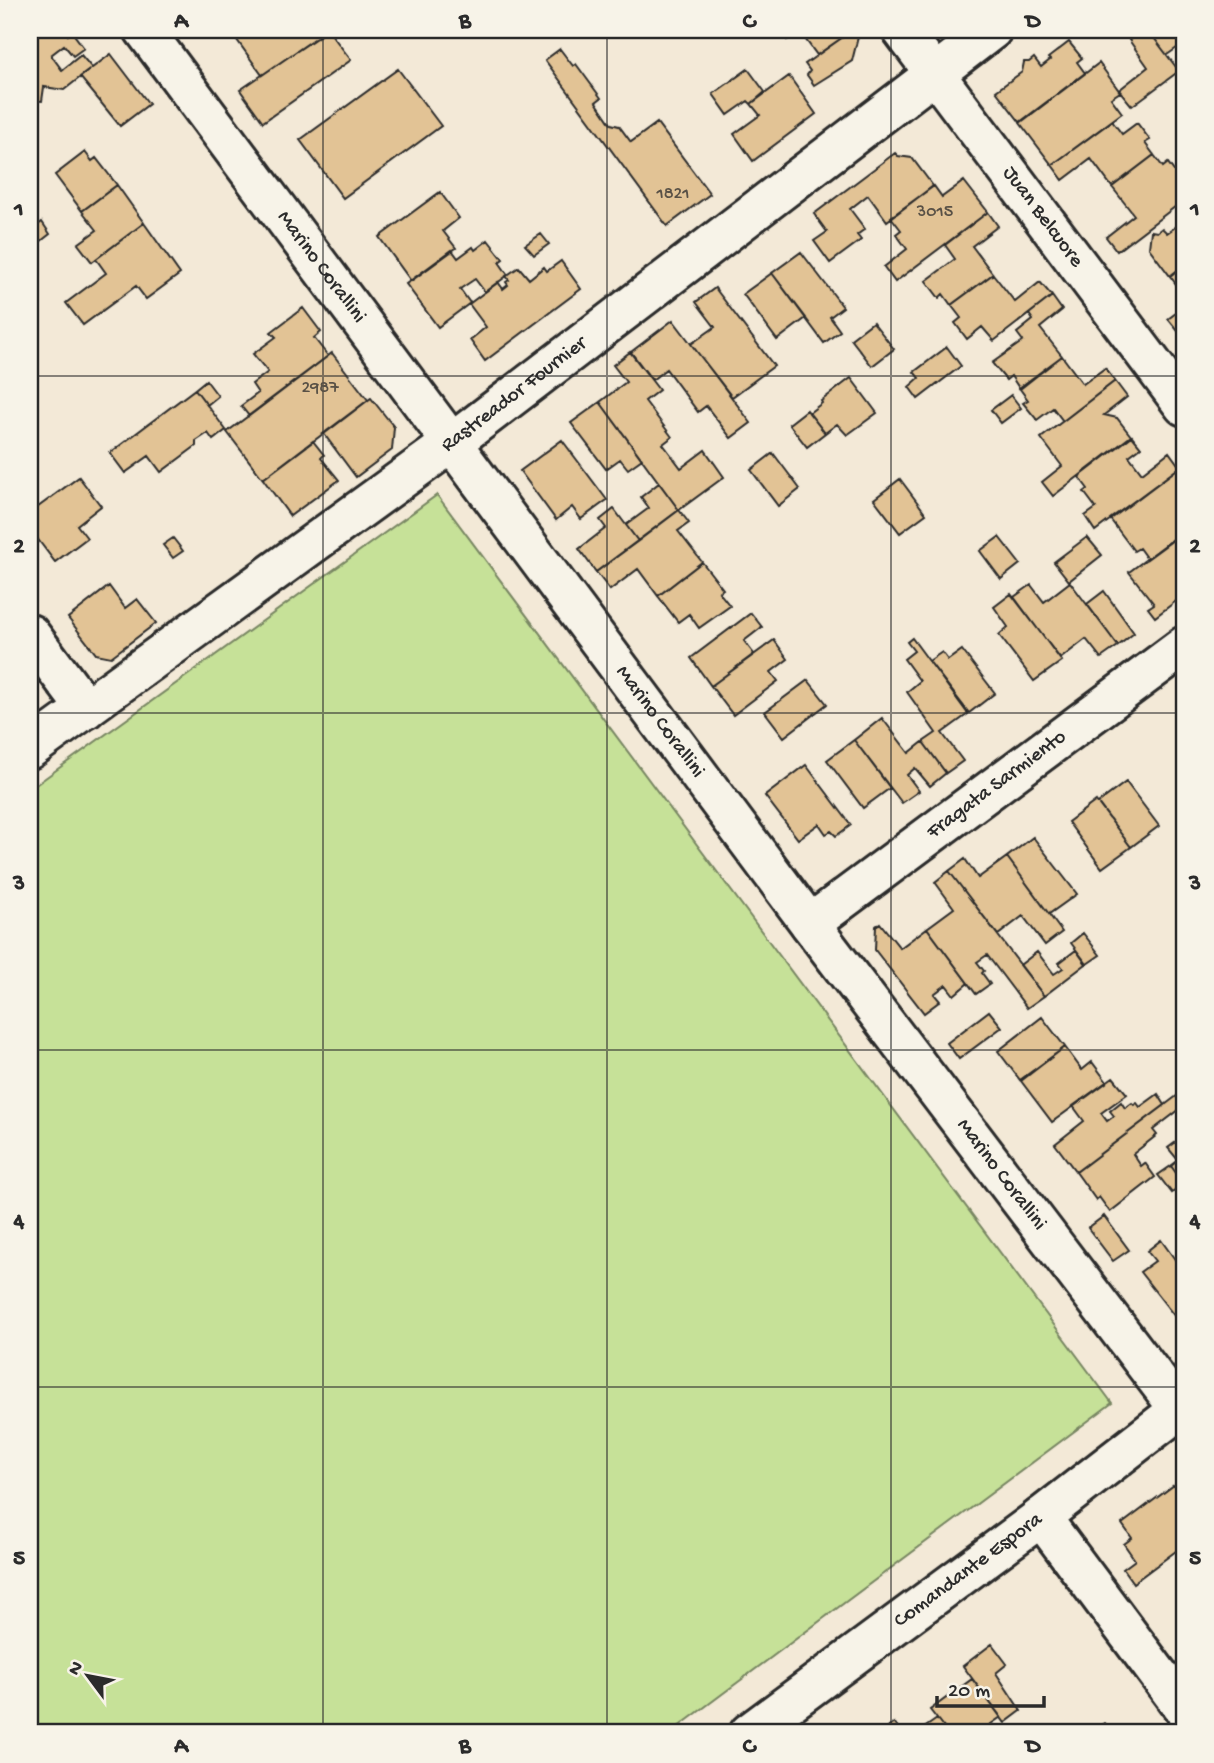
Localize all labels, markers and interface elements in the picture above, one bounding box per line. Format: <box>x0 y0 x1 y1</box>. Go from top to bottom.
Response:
text: A <box>173 9 189 36</box>
text: B <box>458 9 472 36</box>
text: C <box>743 9 758 36</box>
text: D <box>1024 9 1042 36</box>
street label: Juan Belcuore <box>996 162 1089 274</box>
house number: 1821 <box>655 184 690 205</box>
text: 1 <box>13 197 24 224</box>
text: 1 <box>1189 197 1200 224</box>
house number: 3015 <box>916 202 953 223</box>
street label: Marino Corallini <box>271 206 371 329</box>
street label: Rastreador Fournier <box>437 331 593 458</box>
house number: 2987 <box>301 378 339 399</box>
text: 2 <box>13 534 25 561</box>
text: 2 <box>1189 534 1201 561</box>
street label: Marino Corallini <box>610 661 710 783</box>
street label: Fragata Sarmiento <box>922 725 1072 846</box>
text: 3 <box>12 871 25 898</box>
text: 3 <box>1188 871 1201 898</box>
street label: Marino Corallini <box>950 1114 1051 1236</box>
text: 4 <box>13 1209 25 1236</box>
text: 4 <box>1189 1209 1201 1236</box>
street label: Comandante Espora <box>889 1507 1049 1634</box>
text: 5 <box>13 1546 25 1573</box>
text: 5 <box>1189 1546 1201 1573</box>
north arrow <box>52 1640 122 1710</box>
text: N <box>64 1657 90 1680</box>
scale bar <box>937 1665 1044 1709</box>
text: 20 m <box>948 1680 990 1705</box>
text: A <box>173 1734 189 1761</box>
text: B <box>458 1734 472 1761</box>
text: C <box>743 1734 758 1761</box>
text: D <box>1024 1734 1042 1761</box>

